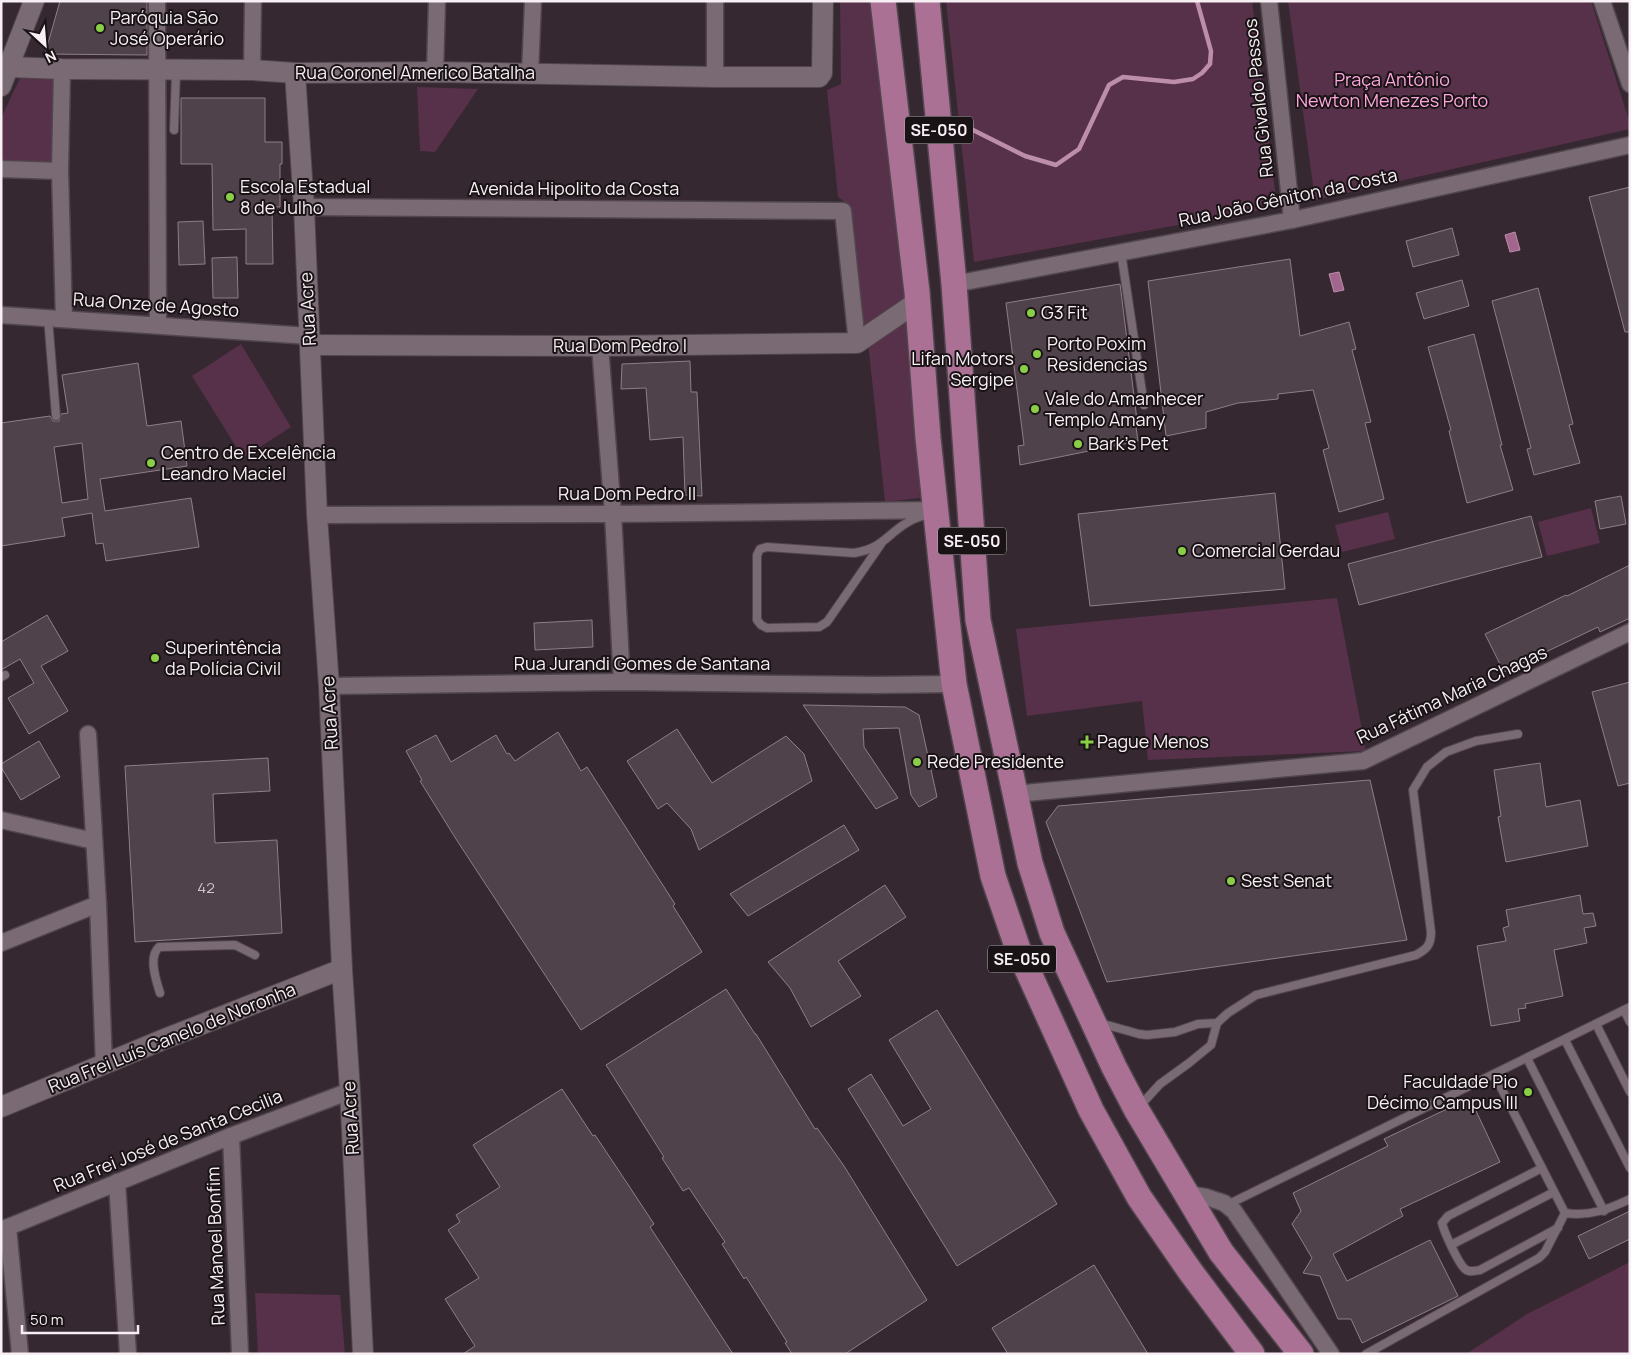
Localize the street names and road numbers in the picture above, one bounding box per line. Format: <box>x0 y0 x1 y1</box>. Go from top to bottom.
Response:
street label: Rua Givaldo Passos <box>1238 17 1278 179</box>
street label: Rua Coronel Americo Batalha <box>295 60 535 84</box>
road number: SE-050 <box>905 116 973 144</box>
street label: Rua João Gêniton da Costa <box>1176 162 1399 232</box>
street label: Avenida Hipolito da Costa <box>469 176 679 200</box>
street label: Rua Acre <box>293 272 321 347</box>
street label: Rua Onze de Agosto <box>72 286 240 322</box>
street label: Rua Dom Pedro I <box>553 333 687 357</box>
street label: Rua Dom Pedro II <box>558 481 696 505</box>
road number: SE-050 <box>938 528 1006 554</box>
street label: Rua Fátima Maria Chagas <box>1352 639 1551 749</box>
street label: Rua Jurandi Gomes de Santana <box>514 651 770 675</box>
street label: Rua Acre <box>315 676 343 751</box>
road number: SE-050 <box>988 946 1056 972</box>
street label: Rua Frei Luís Canelo de Noronha <box>44 976 299 1098</box>
street label: Rua Acre <box>336 1081 364 1156</box>
street label: Rua Frei José de Santa Cecilia <box>50 1083 286 1197</box>
street label: Rua Manoel Bonfim <box>200 1166 230 1326</box>

